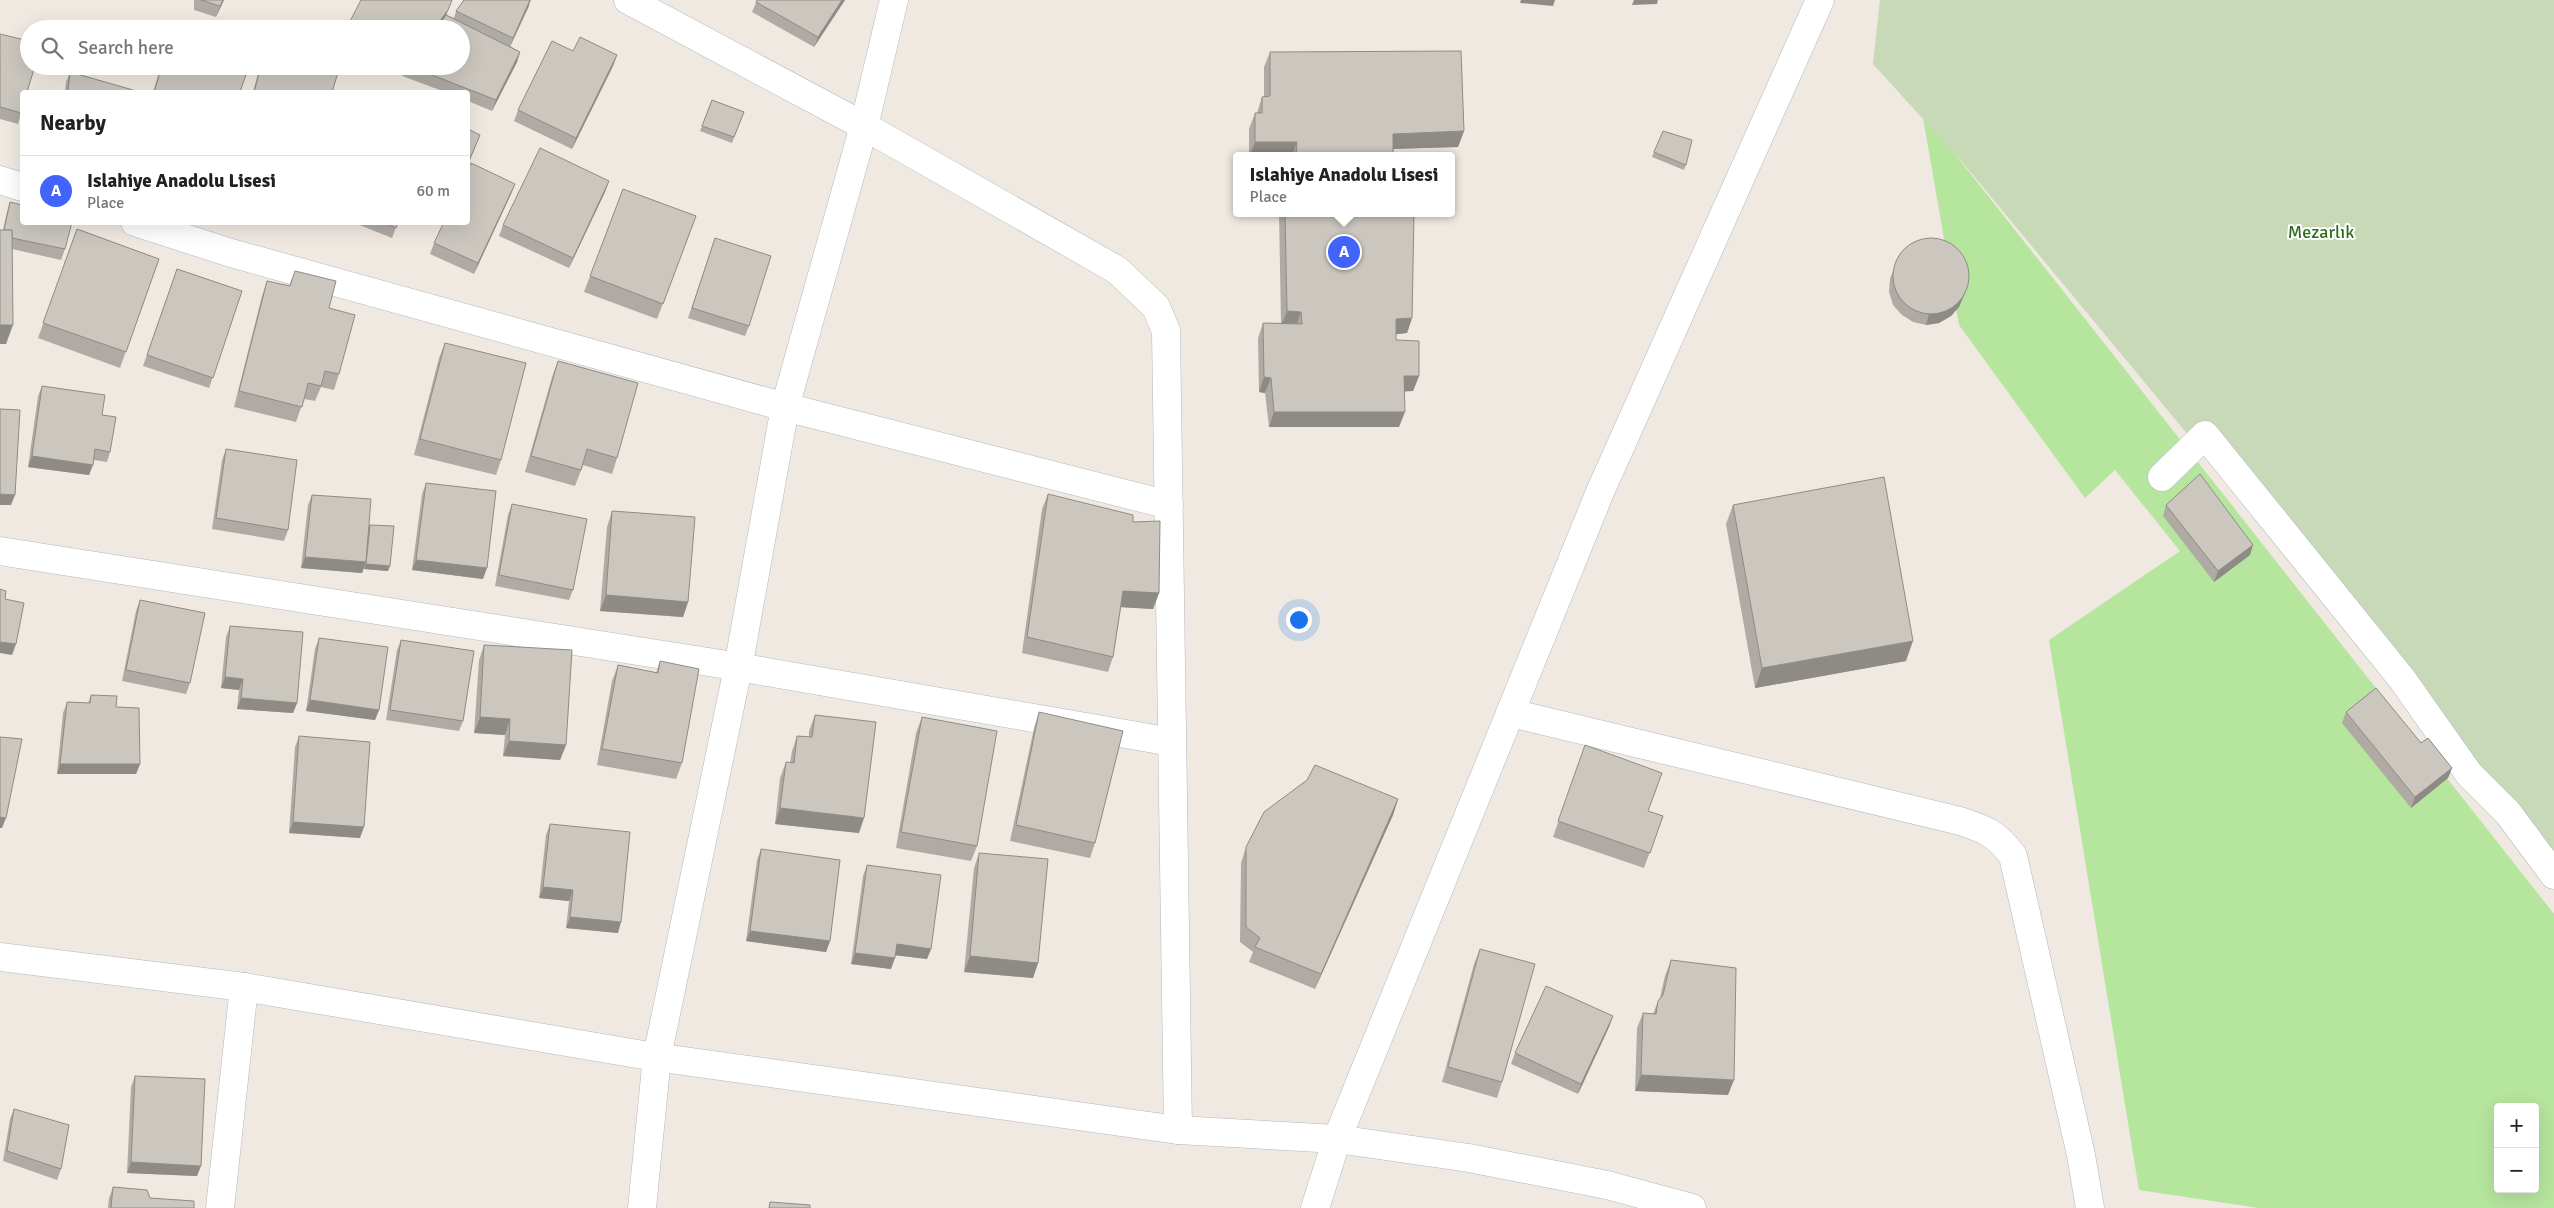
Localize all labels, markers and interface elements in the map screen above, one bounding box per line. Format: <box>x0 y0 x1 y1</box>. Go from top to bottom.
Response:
search box <box>20 20 470 75</box>
icon: search <box>38 34 66 62</box>
text: Search here <box>78 36 174 60</box>
text: Nearby <box>40 110 106 136</box>
popup <box>1233 152 1455 217</box>
text: Islahiye Anadolu Lisesi <box>1250 163 1438 187</box>
text: Islahiye Anadolu Lisesi <box>87 169 276 193</box>
text: A <box>51 181 61 201</box>
text: 60 m <box>416 181 450 201</box>
text: Place <box>1250 187 1287 207</box>
text: Place <box>87 193 124 213</box>
park label: Mezarlık <box>2288 221 2354 243</box>
pin: A <box>1328 233 1360 271</box>
your location <box>1286 607 1312 633</box>
map controls <box>2494 1103 2539 1193</box>
button: + <box>2494 1103 2539 1148</box>
button: − <box>2494 1148 2539 1193</box>

